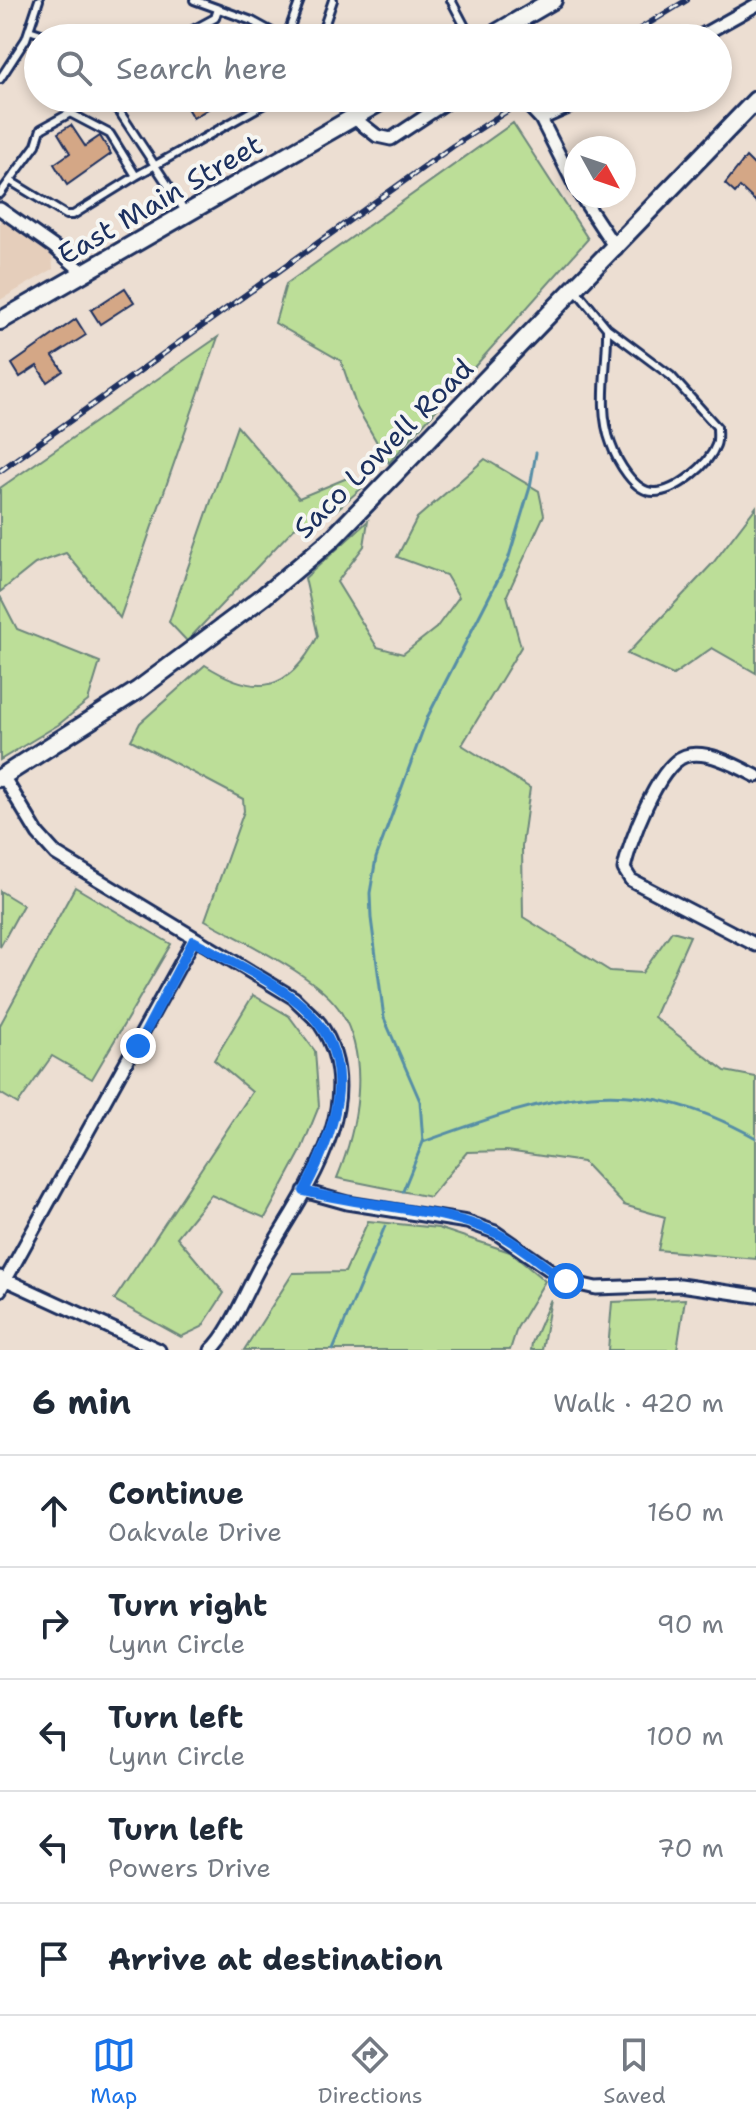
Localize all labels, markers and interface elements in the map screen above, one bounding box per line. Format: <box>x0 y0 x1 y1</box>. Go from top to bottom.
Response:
search box <box>24 24 732 112</box>
icon: search <box>52 46 96 90</box>
text: Search here <box>116 48 287 89</box>
street label: East Main Street <box>51 125 269 273</box>
north arrow <box>564 136 636 208</box>
street label: Saco Lowell Road <box>285 350 481 546</box>
route end <box>120 1028 156 1064</box>
route start <box>548 1263 584 1299</box>
text: 6 min <box>32 1379 131 1425</box>
text: Walk · 420 m <box>553 1385 724 1420</box>
text: Continue <box>108 1473 244 1514</box>
icon: ahead <box>32 1489 76 1533</box>
text: 160 m <box>647 1494 724 1529</box>
text: Oakvale Drive <box>108 1514 282 1549</box>
text: Turn right <box>108 1585 267 1626</box>
icon: right <box>32 1601 76 1645</box>
text: 90 m <box>657 1606 724 1641</box>
text: Lynn Circle <box>108 1626 245 1661</box>
text: Turn left <box>108 1697 243 1738</box>
icon: left <box>32 1713 76 1757</box>
text: 100 m <box>646 1718 724 1753</box>
text: Lynn Circle <box>108 1738 245 1773</box>
text: Turn left <box>108 1809 243 1850</box>
icon: left <box>32 1825 76 1869</box>
text: 70 m <box>657 1830 724 1865</box>
text: Powers Drive <box>108 1850 271 1885</box>
icon: arrive <box>32 1937 76 1981</box>
text: Arrive at destination <box>108 1939 443 1980</box>
tab: Map <box>90 2033 137 2110</box>
tab: Directions <box>318 2033 423 2110</box>
tab: Saved <box>603 2033 666 2110</box>

